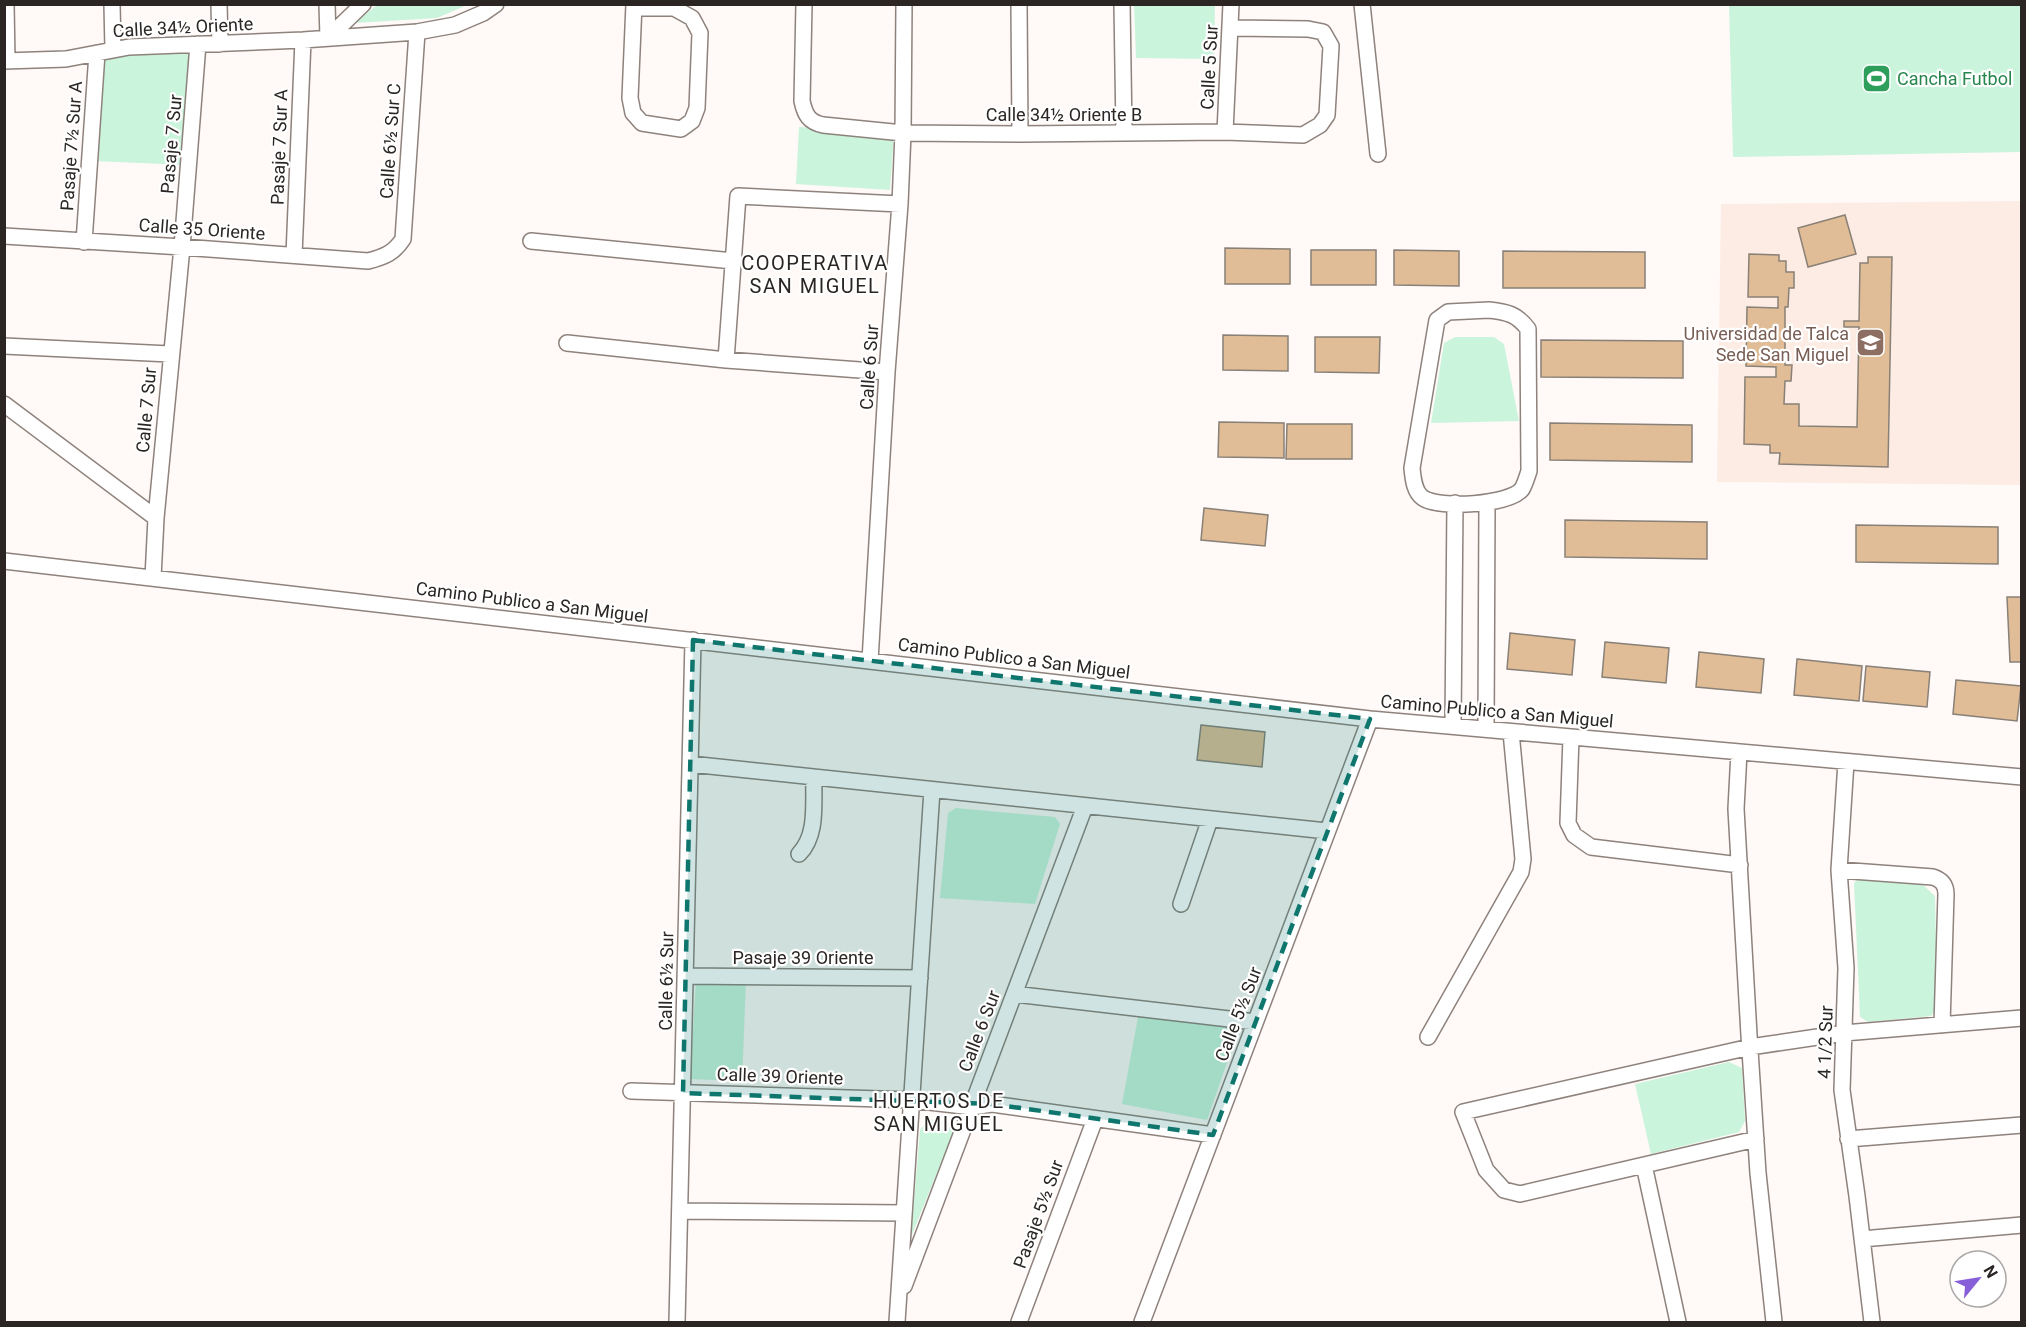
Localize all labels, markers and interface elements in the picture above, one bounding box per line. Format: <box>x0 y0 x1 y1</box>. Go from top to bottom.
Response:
street label: Calle 34½ Oriente <box>112 13 254 41</box>
street label: Calle 5 Sur <box>1196 24 1222 110</box>
sports icon: Cancha Futbol <box>1860 62 1892 94</box>
place label: Cancha Futbol <box>1897 68 2012 89</box>
street label: Pasaje 7½ Sur A <box>56 80 86 212</box>
street label: Calle 6½ Sur C <box>375 83 405 199</box>
street label: Pasaje 7 Sur A <box>266 88 292 205</box>
street label: Pasaje 7 Sur <box>156 93 186 195</box>
street label: Calle 34½ Oriente B <box>986 104 1142 125</box>
street label: Calle 35 Oriente <box>138 214 266 244</box>
district label: COOPERATIVA SAN MIGUEL <box>741 251 889 298</box>
place label: Universidad de Talca Sede San Miguel <box>1684 323 1849 365</box>
street label: Calle 6 Sur <box>856 324 882 410</box>
school or university icon: Universidad de Talca Sede San Miguel <box>1854 327 1886 359</box>
street label: Calle 7 Sur <box>132 366 160 454</box>
street label: Camino Publico a San Miguel <box>415 577 649 627</box>
street label: Camino Publico a San Miguel <box>897 633 1131 683</box>
street label: Camino Publico a San Miguel <box>1380 690 1614 732</box>
street label: Calle 6½ Sur <box>655 931 677 1031</box>
street label: Pasaje 39 Oriente <box>733 947 873 968</box>
street label: Calle 5½ Sur <box>1210 964 1266 1064</box>
street label: Calle 6 Sur <box>954 987 1004 1075</box>
street label: 4 1/2 Sur <box>1813 1005 1837 1079</box>
street label: Calle 39 Oriente <box>716 1063 844 1089</box>
district label: HUERTOS DE SAN MIGUEL <box>873 1089 1005 1136</box>
street label: Pasaje 5½ Sur <box>1009 1157 1067 1271</box>
north arrow <box>1948 1249 2008 1309</box>
text: N <box>1980 1262 2002 1281</box>

